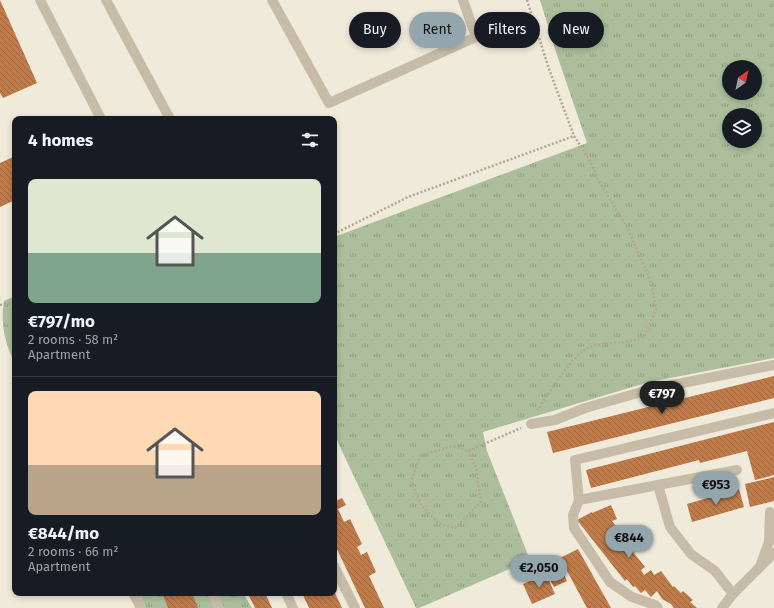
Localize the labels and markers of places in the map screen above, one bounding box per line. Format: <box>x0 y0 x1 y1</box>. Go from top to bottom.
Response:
pin: €797 <box>638 381 686 415</box>
pin: €953 <box>692 472 740 506</box>
pin: €844 <box>605 525 653 559</box>
pin: €2,050 <box>506 555 572 589</box>

